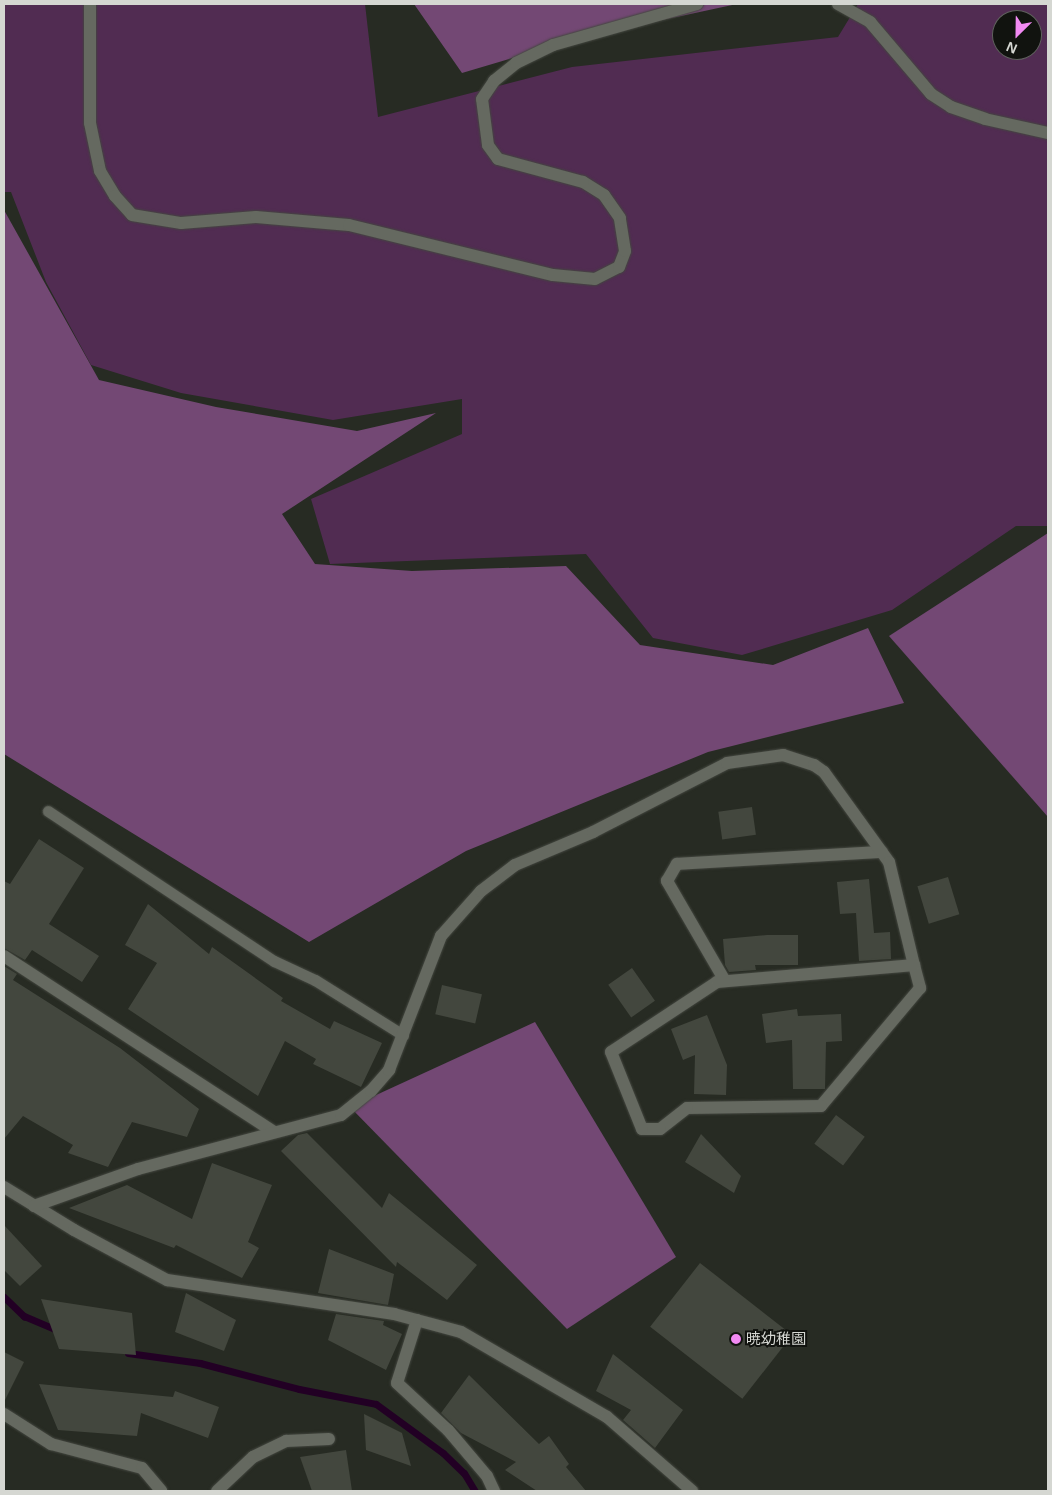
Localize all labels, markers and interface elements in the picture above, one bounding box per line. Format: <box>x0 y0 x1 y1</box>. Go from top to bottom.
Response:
north arrow <box>992 10 1042 60</box>
text: N <box>1004 39 1019 57</box>
place label: 暁幼稚園 <box>746 1330 806 1348</box>
marker: 暁幼稚園 <box>730 1333 742 1345</box>

